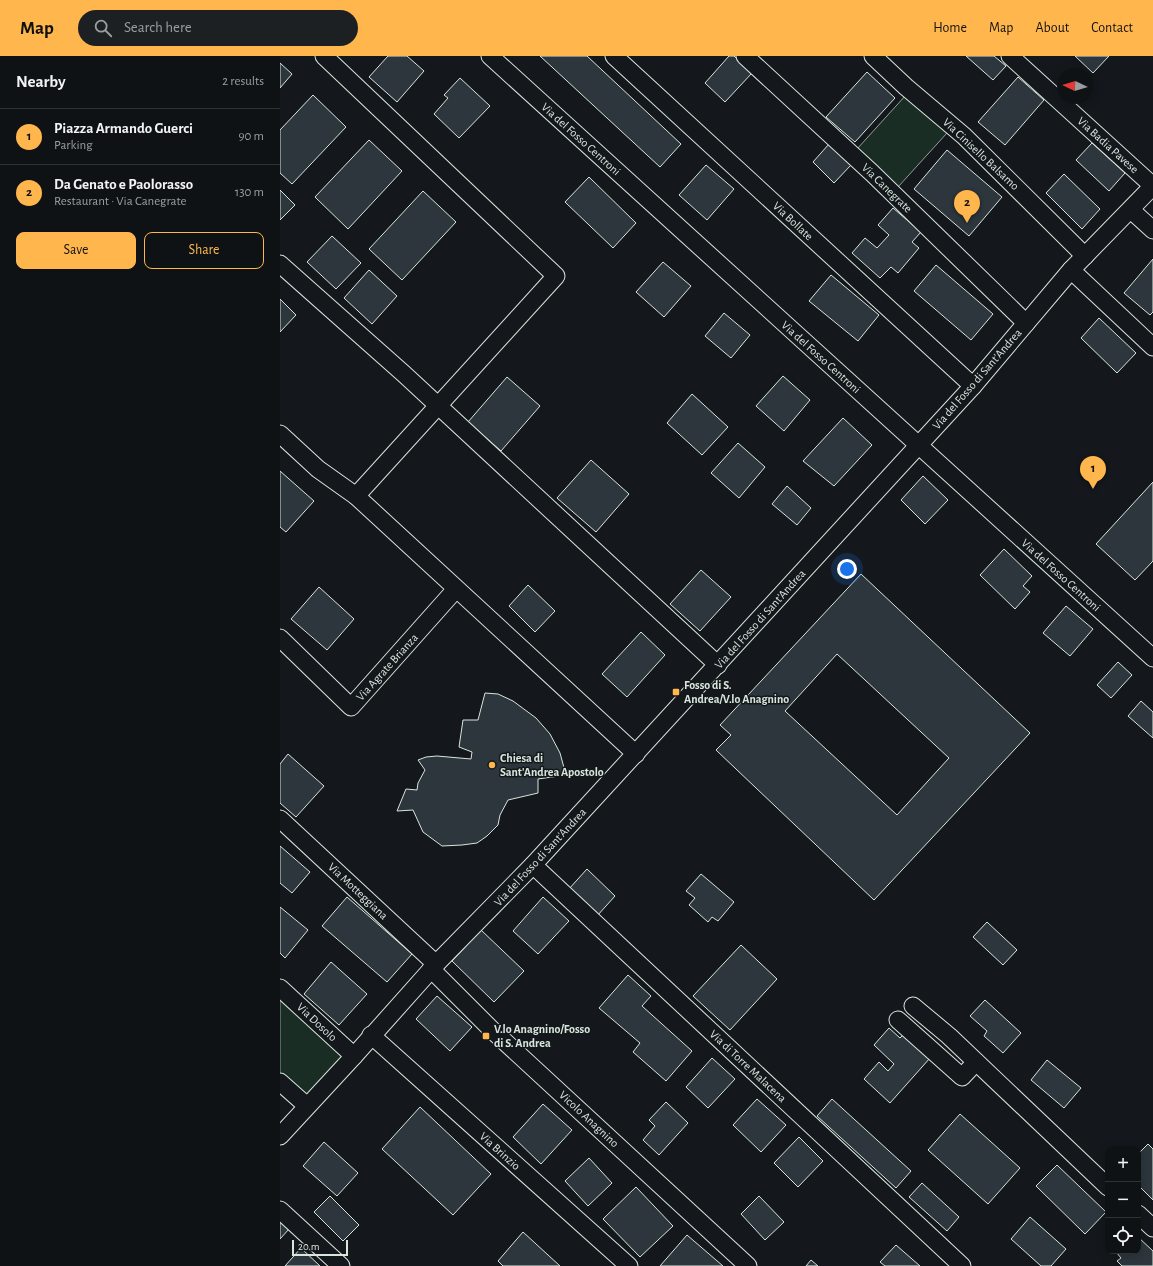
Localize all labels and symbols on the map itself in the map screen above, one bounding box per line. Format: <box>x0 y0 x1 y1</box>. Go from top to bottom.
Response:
north arrow <box>1057 68 1093 104</box>
street label: Via del Fosso Centroni <box>539 101 623 177</box>
street label: Via Badia Pavese <box>1075 115 1141 175</box>
street label: Via Cinisello Balsamo <box>941 116 1022 192</box>
street label: Via Canegrate <box>860 161 914 215</box>
pin: 2 <box>954 190 980 223</box>
street label: Via Bollate <box>771 200 815 242</box>
street label: Via del Fosso Centroni <box>779 319 863 395</box>
street label: Via del Fosso di Sant'Andrea <box>930 326 1024 432</box>
pin: 1 <box>1080 456 1106 489</box>
street label: Via del Fosso Centroni <box>1019 537 1103 613</box>
your location <box>837 559 857 579</box>
street label: Via del Fosso di Sant'Andrea <box>712 567 808 671</box>
street label: Via Agrate Brianza <box>354 631 420 703</box>
place label: Fosso di S. Andrea/V.lo Anagnino <box>684 679 789 705</box>
marker: Fosso di S. Andrea/V.lo Anagnino <box>671 687 681 697</box>
place label: Chiesa di Sant'Andrea Apostolo <box>500 752 604 778</box>
marker: Chiesa di Sant'Andrea Apostolo <box>487 760 497 770</box>
street label: Via del Fosso di Sant'Andrea <box>492 805 589 908</box>
street label: Via Motteggiana <box>326 860 391 922</box>
street label: Via Dosolo <box>295 1001 339 1044</box>
place label: V.lo Anagnino/Fosso di S. Andrea <box>494 1023 590 1049</box>
street label: Via di Torre Malacena <box>707 1028 789 1105</box>
marker: V.lo Anagnino/Fosso di S. Andrea <box>481 1031 491 1041</box>
street label: Vicolo Anagnino <box>557 1088 621 1150</box>
street label: Via Brinzio <box>477 1130 523 1172</box>
scale bar <box>292 1238 348 1257</box>

